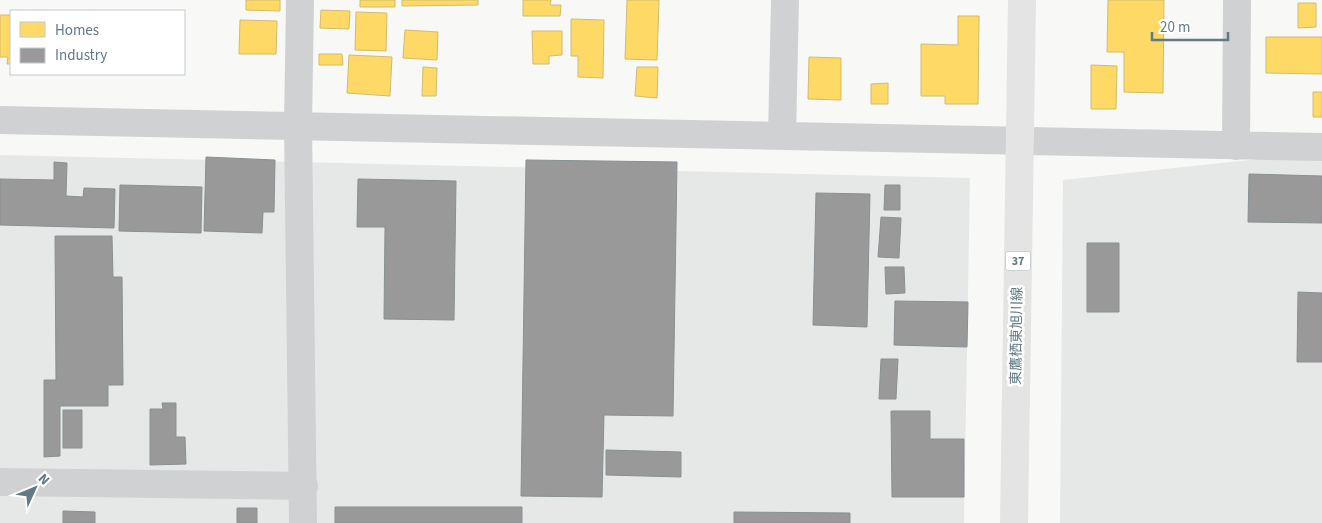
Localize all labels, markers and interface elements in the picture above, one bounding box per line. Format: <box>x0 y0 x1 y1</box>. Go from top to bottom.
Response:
legend <box>10 10 185 75</box>
scale bar <box>1152 10 1228 42</box>
text: 20 m <box>1160 17 1190 38</box>
text: Homes <box>55 20 99 41</box>
text: Industry <box>55 45 107 66</box>
road number: 37 <box>1006 252 1030 270</box>
street label: 東鷹栖東旭川線 <box>1006 287 1028 385</box>
north arrow <box>10 463 60 513</box>
text: N <box>33 469 54 490</box>

